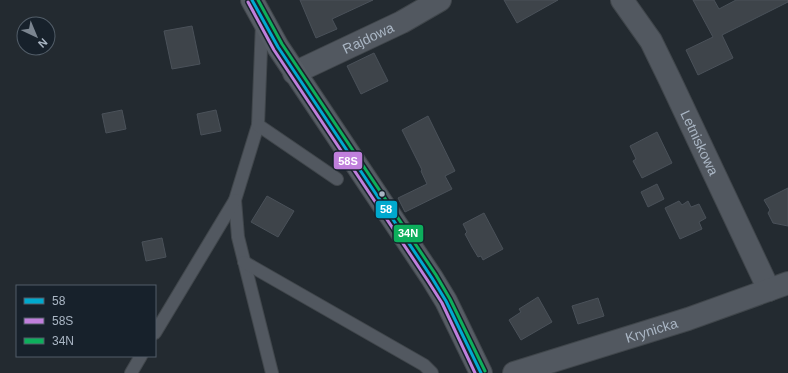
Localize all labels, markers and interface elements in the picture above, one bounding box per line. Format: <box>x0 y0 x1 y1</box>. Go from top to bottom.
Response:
north arrow <box>16 16 56 56</box>
street label: Rajdowa <box>340 19 396 57</box>
text: N <box>36 36 50 50</box>
street label: Letniskowa <box>677 108 722 178</box>
line badge: 58S <box>333 151 363 170</box>
text: 58S <box>338 155 358 167</box>
unlabelled marker <box>377 189 387 199</box>
line badge: 58 <box>375 200 398 219</box>
text: 58 <box>380 203 392 215</box>
line badge: 34N <box>393 224 424 243</box>
text: 34N <box>398 227 418 239</box>
legend <box>16 285 156 357</box>
text: 58 <box>52 294 66 308</box>
text: 58S <box>52 314 73 328</box>
street label: Krynicka <box>623 315 680 346</box>
text: 34N <box>52 334 74 348</box>

